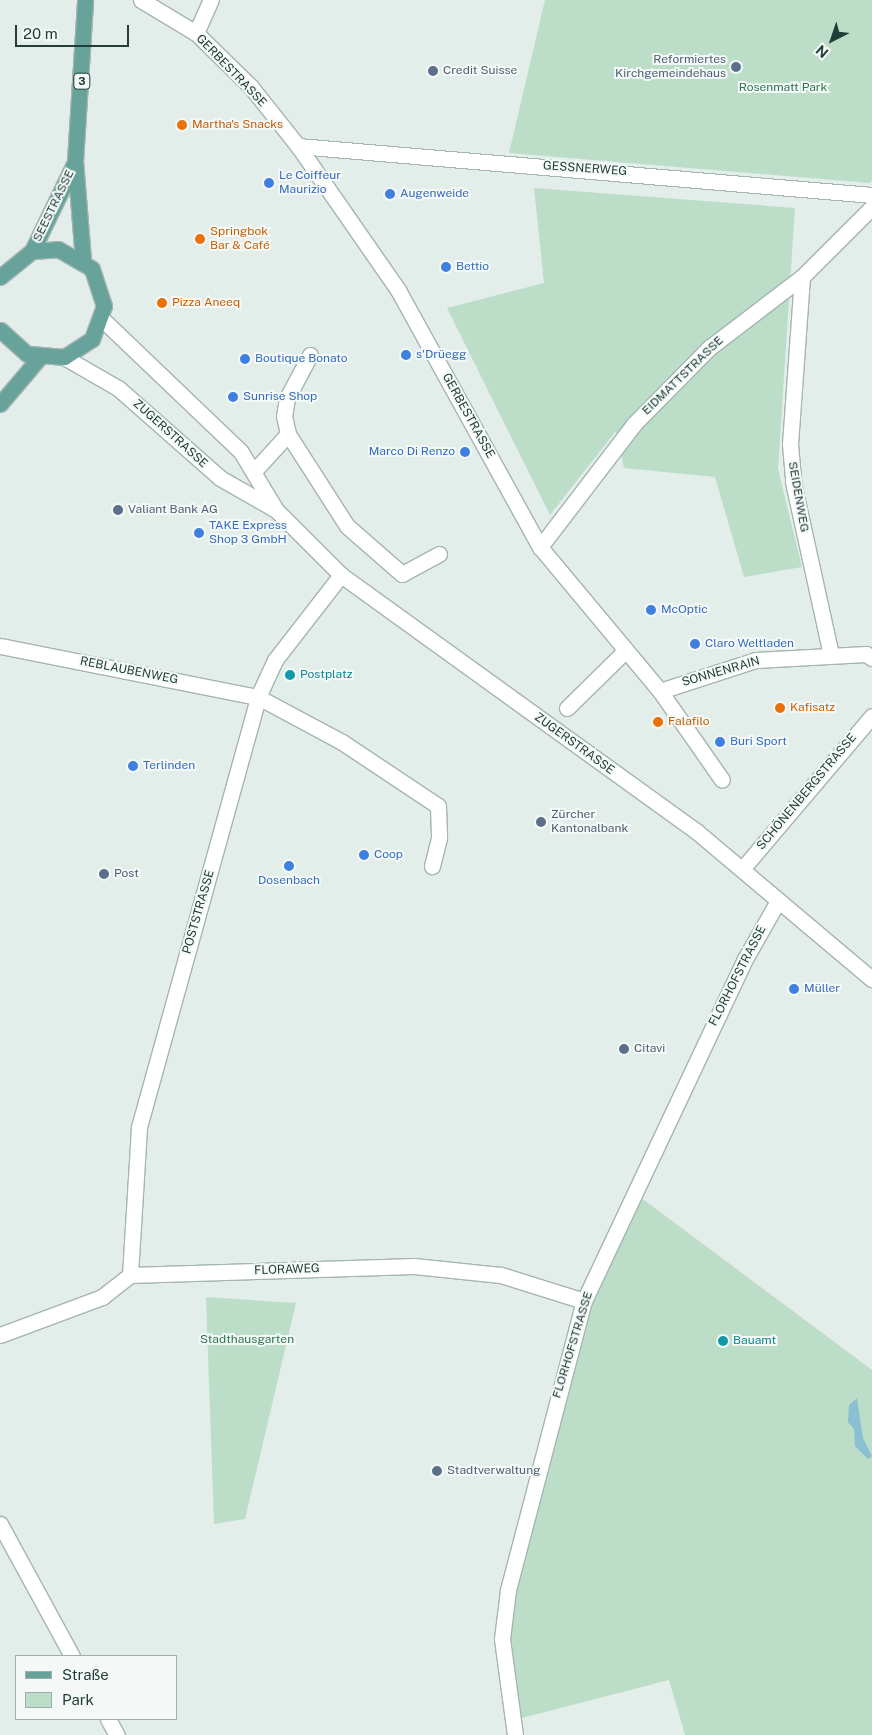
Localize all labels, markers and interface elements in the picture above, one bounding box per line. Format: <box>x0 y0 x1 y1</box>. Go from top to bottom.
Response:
scale bar <box>18 15 131 47</box>
north arrow <box>807 15 857 65</box>
text: 20 m <box>23 25 58 42</box>
street label: GERBESTRASSE <box>193 32 269 110</box>
text: N <box>813 42 832 61</box>
place label: Reformiertes Kirchgemeindehaus <box>615 53 726 81</box>
marker: Reformiertes Kirchgemeindehaus <box>730 61 742 73</box>
place label: Credit Suisse <box>443 64 517 78</box>
marker: Credit Suisse <box>427 65 439 77</box>
road number: 3 <box>73 72 91 90</box>
park label: Rosenmatt Park <box>739 81 827 95</box>
place label: Martha's Snacks <box>192 118 283 132</box>
marker: Martha's Snacks <box>176 119 188 131</box>
street label: GESSNERWEG <box>542 159 628 179</box>
street label: SEESTRASSE <box>30 168 78 244</box>
place label: Le Coiffeur Maurizio <box>279 169 341 197</box>
marker: Le Coiffeur Maurizio <box>263 177 275 189</box>
place label: Augenweide <box>400 187 469 201</box>
marker: Augenweide <box>384 188 396 200</box>
place label: Springbok Bar & Café <box>210 225 270 253</box>
marker: Springbok Bar & Café <box>194 233 206 245</box>
place label: Bettio <box>456 260 489 274</box>
marker: Bettio <box>440 261 452 273</box>
place label: Pizza Aneeq <box>172 296 240 310</box>
marker: Pizza Aneeq <box>156 297 168 309</box>
street label: EIDMATTSTRASSE <box>640 334 726 418</box>
place label: s'Drüegg <box>416 348 466 362</box>
marker: s'Drüegg <box>400 349 412 361</box>
place label: Boutique Bonato <box>255 352 348 366</box>
marker: Boutique Bonato <box>239 353 251 365</box>
street label: GERBESTRASSE <box>439 371 497 461</box>
place label: Sunrise Shop <box>243 390 317 404</box>
marker: Sunrise Shop <box>227 391 239 403</box>
street label: ZUGERSTRASSE <box>130 397 210 471</box>
place label: Marco Di Renzo <box>369 445 455 459</box>
marker: Marco Di Renzo <box>459 446 471 458</box>
street label: SEIDENWEG <box>785 461 811 533</box>
place label: Valiant Bank AG <box>128 503 218 517</box>
marker: Valiant Bank AG <box>112 504 124 516</box>
place label: TAKE Express Shop 3 GmbH <box>209 519 287 547</box>
marker: TAKE Express Shop 3 GmbH <box>193 527 205 539</box>
place label: McOptic <box>661 603 708 617</box>
marker: McOptic <box>645 604 657 616</box>
place label: Claro Weltladen <box>705 637 794 651</box>
marker: Claro Weltladen <box>689 638 701 650</box>
street label: REBLAUBENWEG <box>79 654 179 688</box>
street label: SONNENRAIN <box>680 654 762 690</box>
place label: Postplatz <box>300 668 352 682</box>
marker: Postplatz <box>284 669 296 681</box>
place label: Kafisatz <box>790 701 835 715</box>
marker: Kafisatz <box>774 702 786 714</box>
street label: ZUGERSTRASSE <box>531 710 617 778</box>
place label: Falafilo <box>668 715 710 729</box>
marker: Falafilo <box>652 716 664 728</box>
street label: SCHÖNENBERGSTRASSE <box>754 731 860 853</box>
place label: Buri Sport <box>730 735 787 749</box>
marker: Buri Sport <box>714 736 726 748</box>
place label: Terlinden <box>143 759 195 773</box>
marker: Terlinden <box>127 760 139 772</box>
place label: Zürcher Kantonalbank <box>551 808 628 836</box>
marker: Zürcher Kantonalbank <box>535 816 547 828</box>
place label: Coop <box>374 848 403 862</box>
marker: Coop <box>358 849 370 861</box>
marker: Dosenbach <box>283 860 295 872</box>
place label: Post <box>114 867 139 881</box>
marker: Post <box>98 868 110 880</box>
street label: POSTSTRASSE <box>180 868 218 956</box>
place label: Dosenbach <box>258 874 320 888</box>
street label: FLORHOFSTRASSE <box>706 923 770 1029</box>
place label: Müller <box>804 982 840 996</box>
marker: Müller <box>788 983 800 995</box>
place label: Citavi <box>634 1042 665 1056</box>
marker: Citavi <box>618 1043 630 1055</box>
street label: FLORAWEG <box>254 1262 320 1278</box>
street label: FLORHOFSTRASSE <box>550 1290 596 1400</box>
park label: Stadthausgarten <box>200 1333 294 1347</box>
place label: Bauamt <box>733 1334 776 1348</box>
marker: Bauamt <box>717 1335 729 1347</box>
place label: Stadtverwaltung <box>447 1464 541 1478</box>
marker: Stadtverwaltung <box>431 1465 443 1477</box>
legend <box>15 1655 178 1720</box>
text: Straße <box>62 1666 109 1683</box>
text: Park <box>62 1691 94 1708</box>

